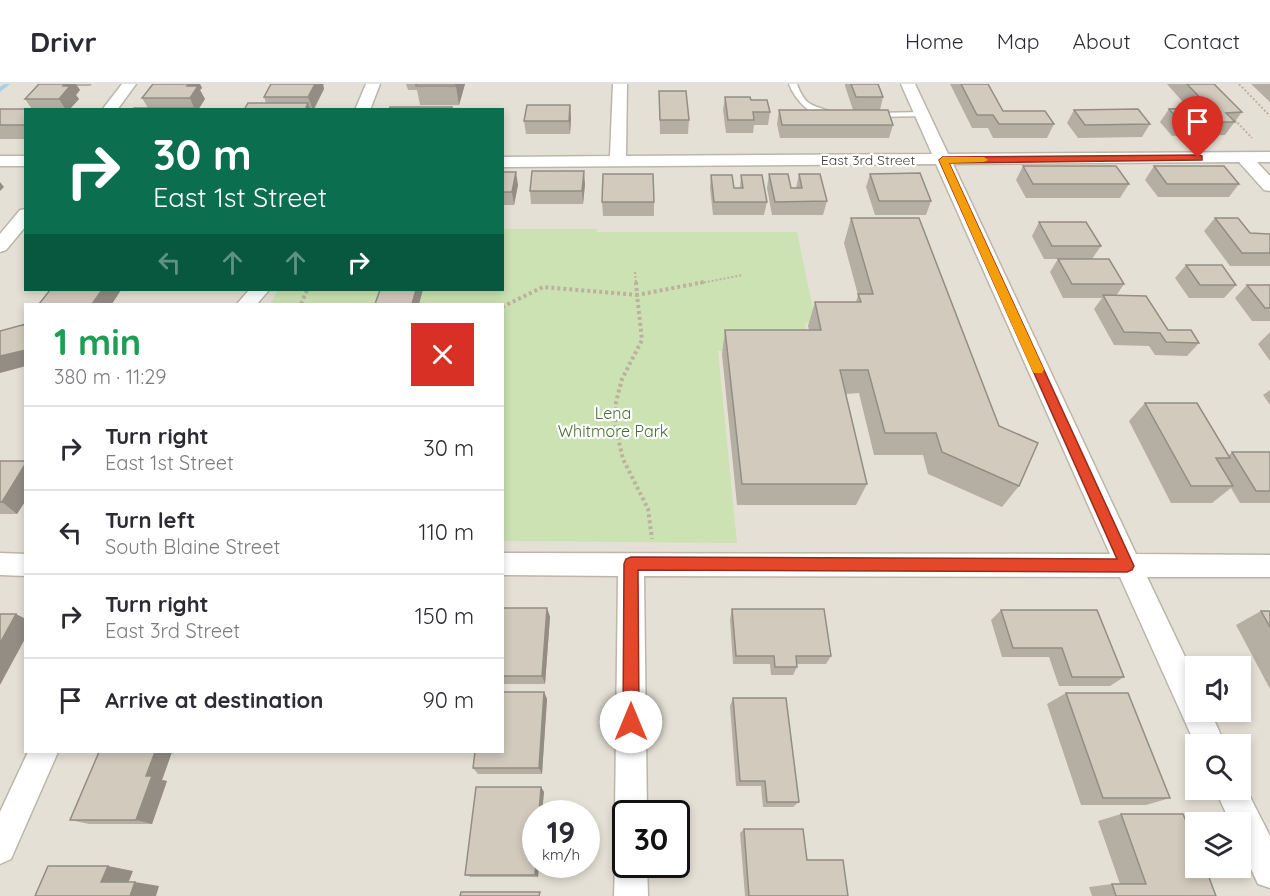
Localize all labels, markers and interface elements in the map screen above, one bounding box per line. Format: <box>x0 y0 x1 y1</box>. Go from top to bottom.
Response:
text: Drivr <box>30 24 97 59</box>
text: Home <box>905 28 964 54</box>
text: Map <box>997 28 1040 54</box>
text: About <box>1073 28 1131 54</box>
text: Contact <box>1164 28 1240 54</box>
pin <box>1172 96 1223 158</box>
icon: arrive <box>1181 105 1214 138</box>
text: 30 m <box>153 128 252 181</box>
icon: right <box>54 132 132 210</box>
street label: East 3rd Street <box>821 151 916 169</box>
text: East 1st Street <box>153 180 327 214</box>
icon: left <box>153 246 186 279</box>
icon: ahead <box>216 246 249 279</box>
icon: ahead <box>279 246 312 279</box>
icon: right <box>342 246 375 279</box>
text: 1 min <box>54 319 141 364</box>
button: close <box>411 323 474 386</box>
text: 380 m · 11:29 <box>54 364 166 389</box>
park label: Lena Whitmore Park <box>558 403 668 441</box>
text: Turn right <box>105 422 209 450</box>
icon: right <box>54 432 87 465</box>
text: 30 m <box>423 434 474 462</box>
text: East 1st Street <box>105 450 234 475</box>
text: Turn left <box>105 506 195 534</box>
icon: left <box>54 516 87 549</box>
text: 110 m <box>419 518 474 546</box>
text: South Blaine Street <box>105 534 280 559</box>
text: Turn right <box>105 590 209 618</box>
icon: right <box>54 600 87 633</box>
text: 150 m <box>415 602 474 630</box>
text: East 3rd Street <box>105 618 240 643</box>
map controls <box>1185 656 1251 878</box>
button: sound <box>1185 656 1251 722</box>
icon: arrive <box>54 684 87 717</box>
text: Arrive at destination <box>105 686 323 714</box>
text: 90 m <box>423 686 474 714</box>
position arrow <box>599 690 663 754</box>
button: search <box>1185 734 1251 800</box>
speed limit sign: 30 <box>612 800 690 878</box>
button: layers <box>1185 812 1251 878</box>
text: 19 <box>547 813 575 851</box>
text: km/h <box>542 845 580 864</box>

